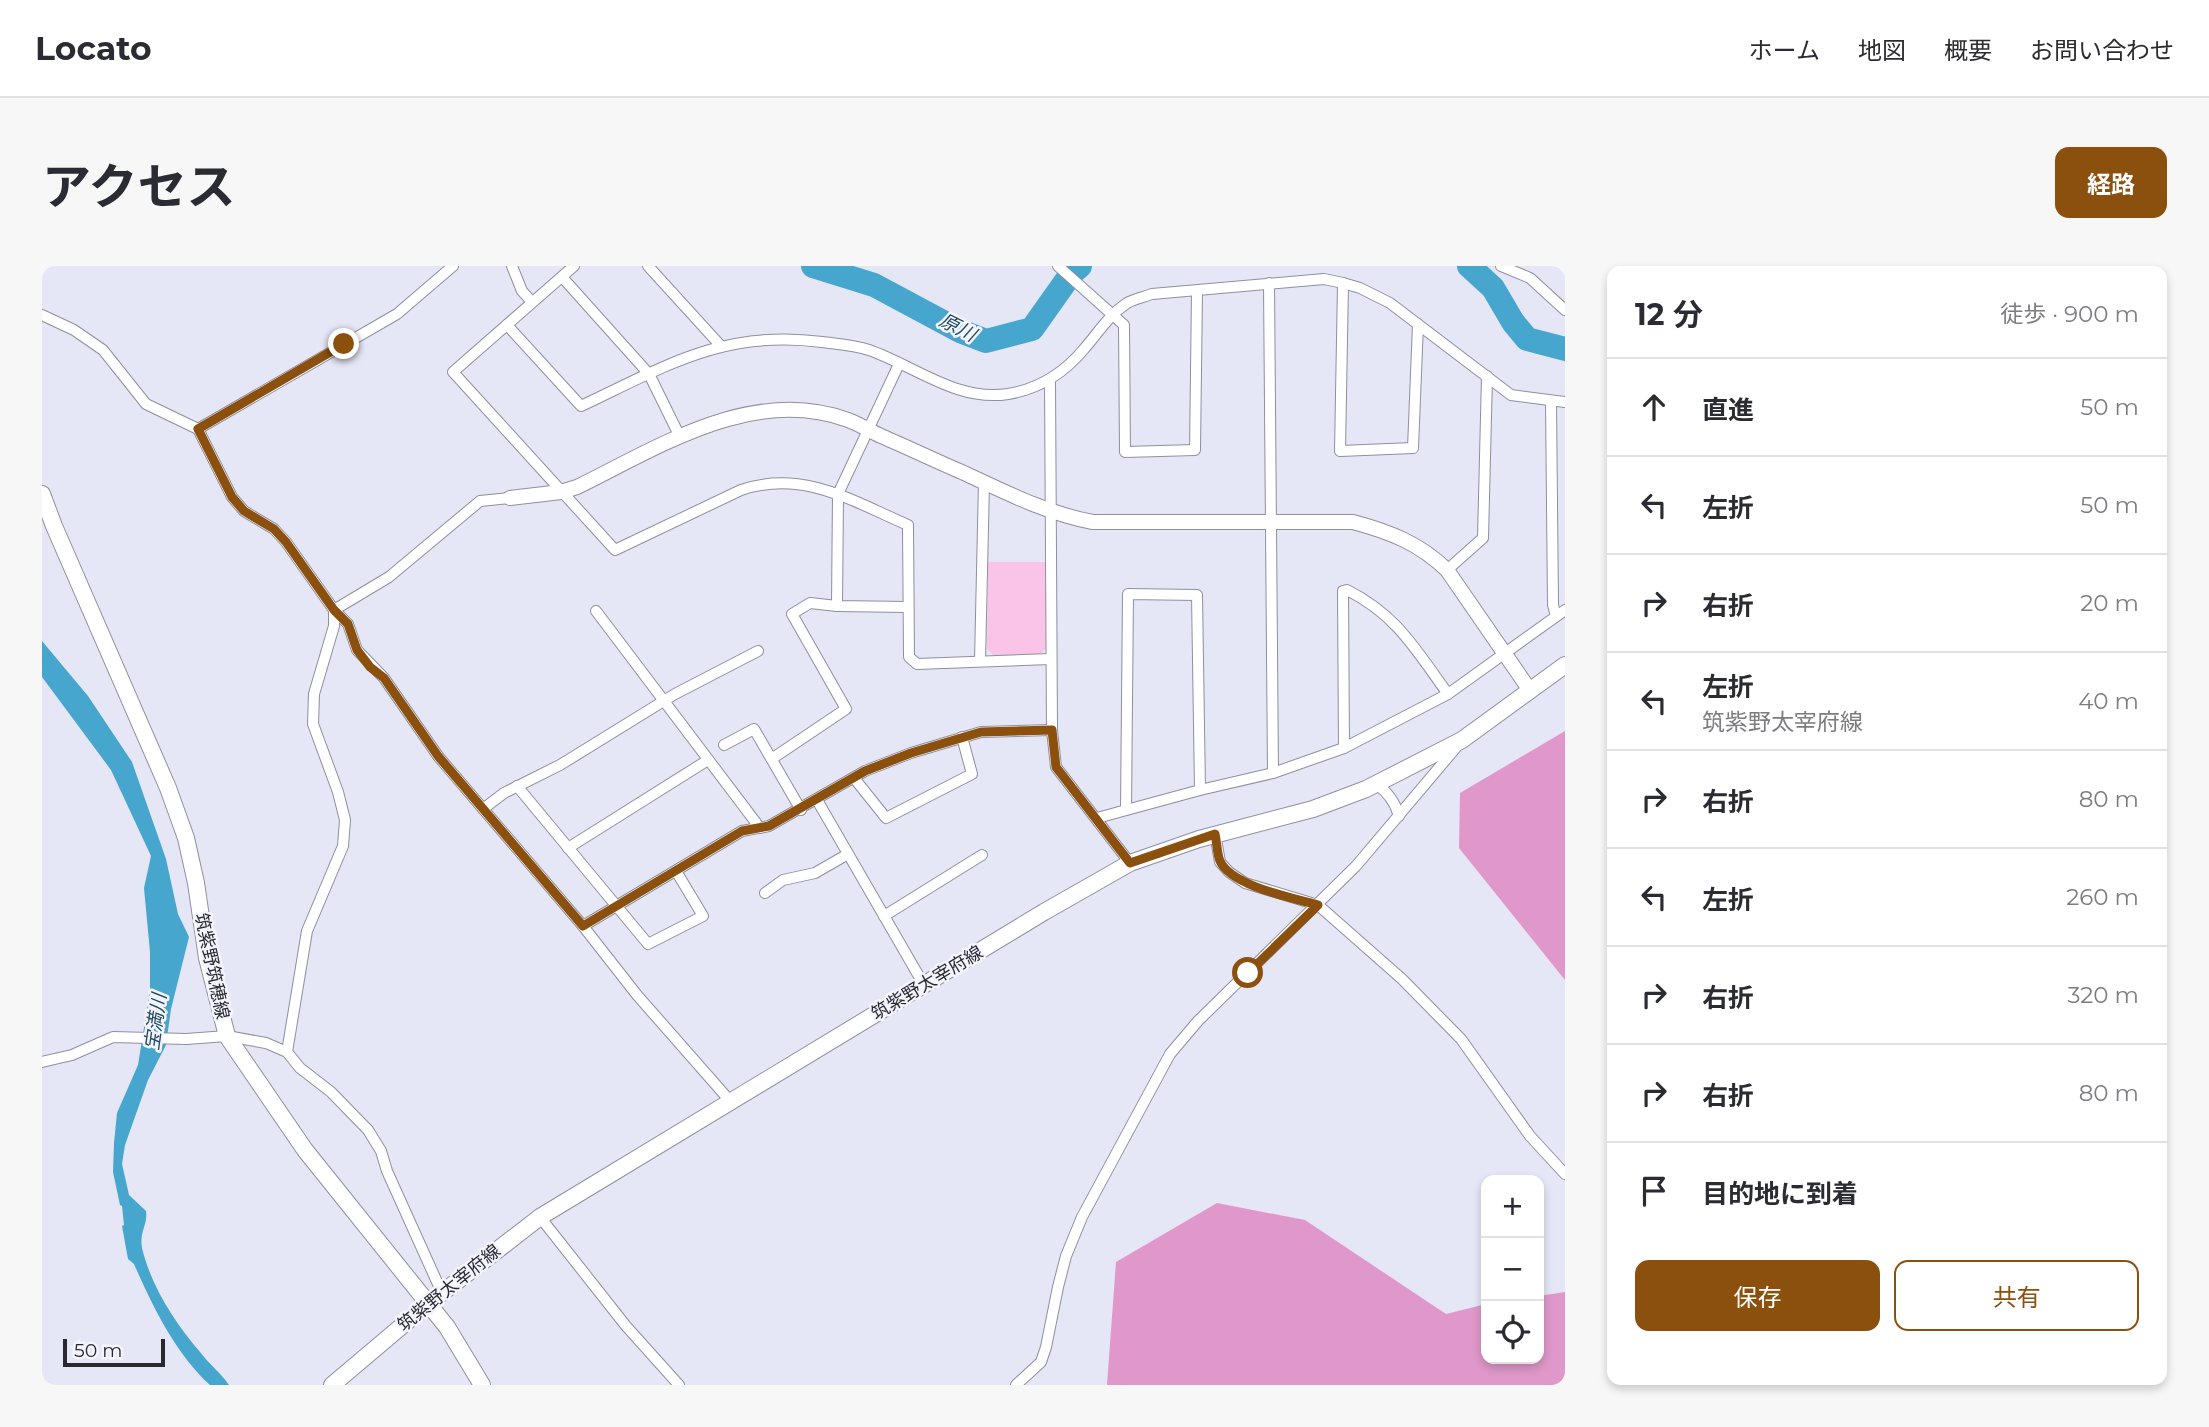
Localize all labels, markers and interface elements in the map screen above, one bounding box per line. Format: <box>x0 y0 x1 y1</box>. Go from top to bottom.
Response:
text: Locato <box>35 28 152 68</box>
text: ホーム <box>1749 36 1820 65</box>
text: 地図 <box>1858 36 1906 65</box>
text: 概要 <box>1944 36 1992 65</box>
text: お問い合わせ <box>2030 36 2174 65</box>
button: 経路 <box>2055 147 2167 218</box>
text: アクセス <box>42 157 236 216</box>
text: 12 分 <box>1635 296 1703 333</box>
text: 徒歩 · 900 m <box>2000 300 2139 328</box>
water label: 原川 <box>936 309 982 347</box>
route end <box>328 328 359 359</box>
icon: ahead <box>1635 388 1673 426</box>
text: 50 m <box>2080 393 2139 421</box>
text: 直進 <box>1702 394 1754 426</box>
icon: left <box>1635 486 1673 524</box>
text: 50 m <box>2080 491 2139 519</box>
text: 左折 <box>1702 492 1754 524</box>
icon: right <box>1635 584 1673 622</box>
text: 20 m <box>2080 589 2139 617</box>
text: 右折 <box>1702 590 1754 622</box>
text: 左折 <box>1702 671 1754 703</box>
icon: left <box>1635 682 1673 720</box>
text: 40 m <box>2078 687 2139 715</box>
text: 筑紫野太宰府線 <box>1702 708 1863 736</box>
icon: right <box>1635 780 1673 818</box>
text: 80 m <box>2079 785 2139 813</box>
text: 右折 <box>1702 786 1754 818</box>
icon: left <box>1635 878 1673 916</box>
text: 260 m <box>2066 883 2139 911</box>
text: 左折 <box>1702 884 1754 916</box>
street label: 筑紫野筑穂線 <box>190 911 234 1021</box>
street label: 筑紫野太宰府線 <box>867 941 987 1025</box>
route start <box>1232 957 1263 988</box>
icon: right <box>1635 976 1673 1014</box>
text: 320 m <box>2067 981 2139 1009</box>
text: 右折 <box>1702 982 1754 1014</box>
water label: 宝満川 <box>140 990 171 1052</box>
icon: right <box>1635 1074 1673 1112</box>
text: 80 m <box>2079 1079 2139 1107</box>
text: 右折 <box>1702 1080 1754 1112</box>
icon: arrive <box>1635 1172 1673 1210</box>
map controls <box>1481 1175 1544 1364</box>
button: + <box>1481 1175 1544 1238</box>
text: 目的地に到着 <box>1702 1178 1858 1210</box>
button: − <box>1481 1238 1544 1301</box>
street label: 筑紫野太宰府線 <box>393 1240 505 1336</box>
button: 保存 <box>1635 1260 1880 1331</box>
button: 共有 <box>1894 1260 2139 1331</box>
button: locate <box>1481 1301 1544 1364</box>
scale bar <box>63 1336 164 1368</box>
text: 50 m <box>74 1339 122 1362</box>

